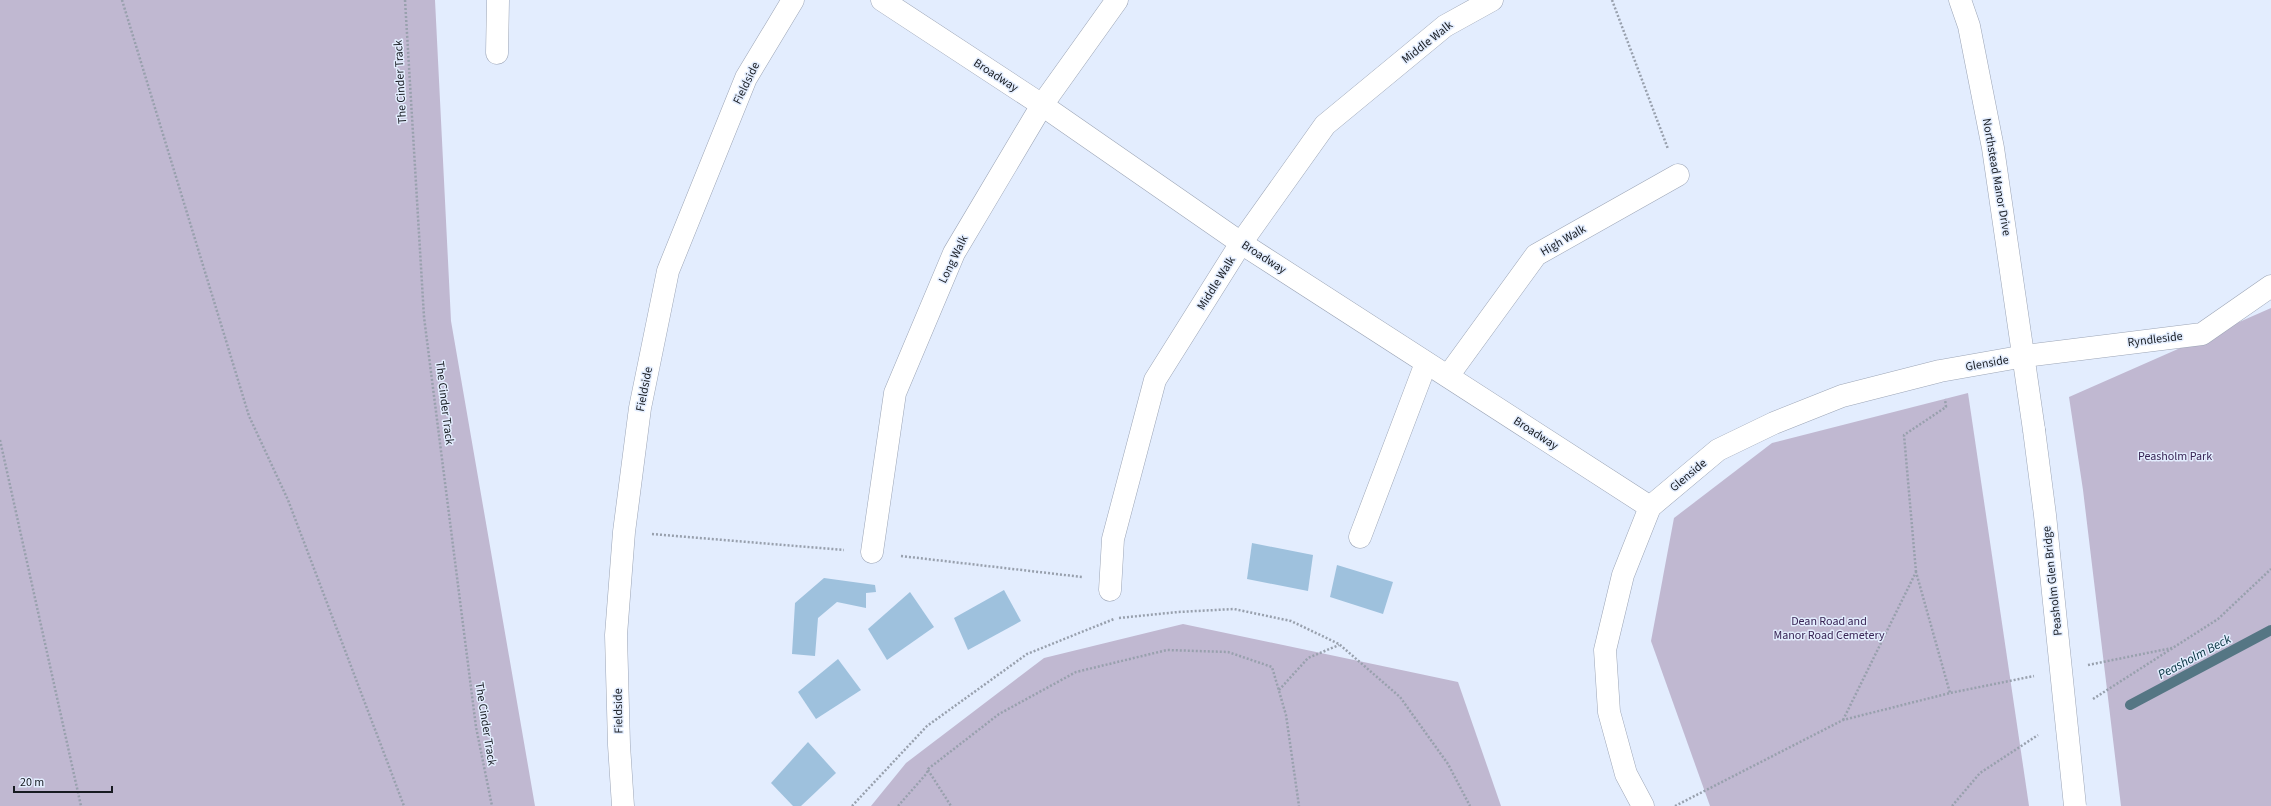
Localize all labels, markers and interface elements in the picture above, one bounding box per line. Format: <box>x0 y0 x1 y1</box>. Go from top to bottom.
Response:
street label: Middle Walk <box>1398 17 1456 68</box>
street label: The Cinder Track <box>390 39 411 124</box>
street label: Broadway <box>970 55 1022 96</box>
street label: Fieldside <box>729 59 764 107</box>
street label: Northstead Manor Drive <box>1978 117 2015 237</box>
street label: High Walk <box>1537 221 1589 260</box>
street label: Long Walk <box>935 232 972 286</box>
street label: Broadway <box>1238 237 1290 278</box>
street label: Middle Walk <box>1193 253 1240 314</box>
street label: Ryndleside <box>2127 328 2184 351</box>
street label: Glenside <box>1964 351 2010 376</box>
street label: The Cinder Track <box>431 360 458 446</box>
street label: Fieldside <box>632 365 657 413</box>
street label: Broadway <box>1510 413 1562 454</box>
park label: Peasholm Park <box>2138 448 2212 465</box>
street label: Glenside <box>1666 455 1711 496</box>
street label: Peasholm Glen Bridge <box>2038 525 2067 636</box>
park label: Dean Road and Manor Road Cemetery <box>1773 613 1885 644</box>
water label: Peasholm Beck <box>2155 630 2235 684</box>
street label: The Cinder Track <box>471 681 500 767</box>
street label: Fieldside <box>610 688 627 734</box>
scale bar <box>14 768 112 794</box>
text: 20 m <box>20 774 44 791</box>

